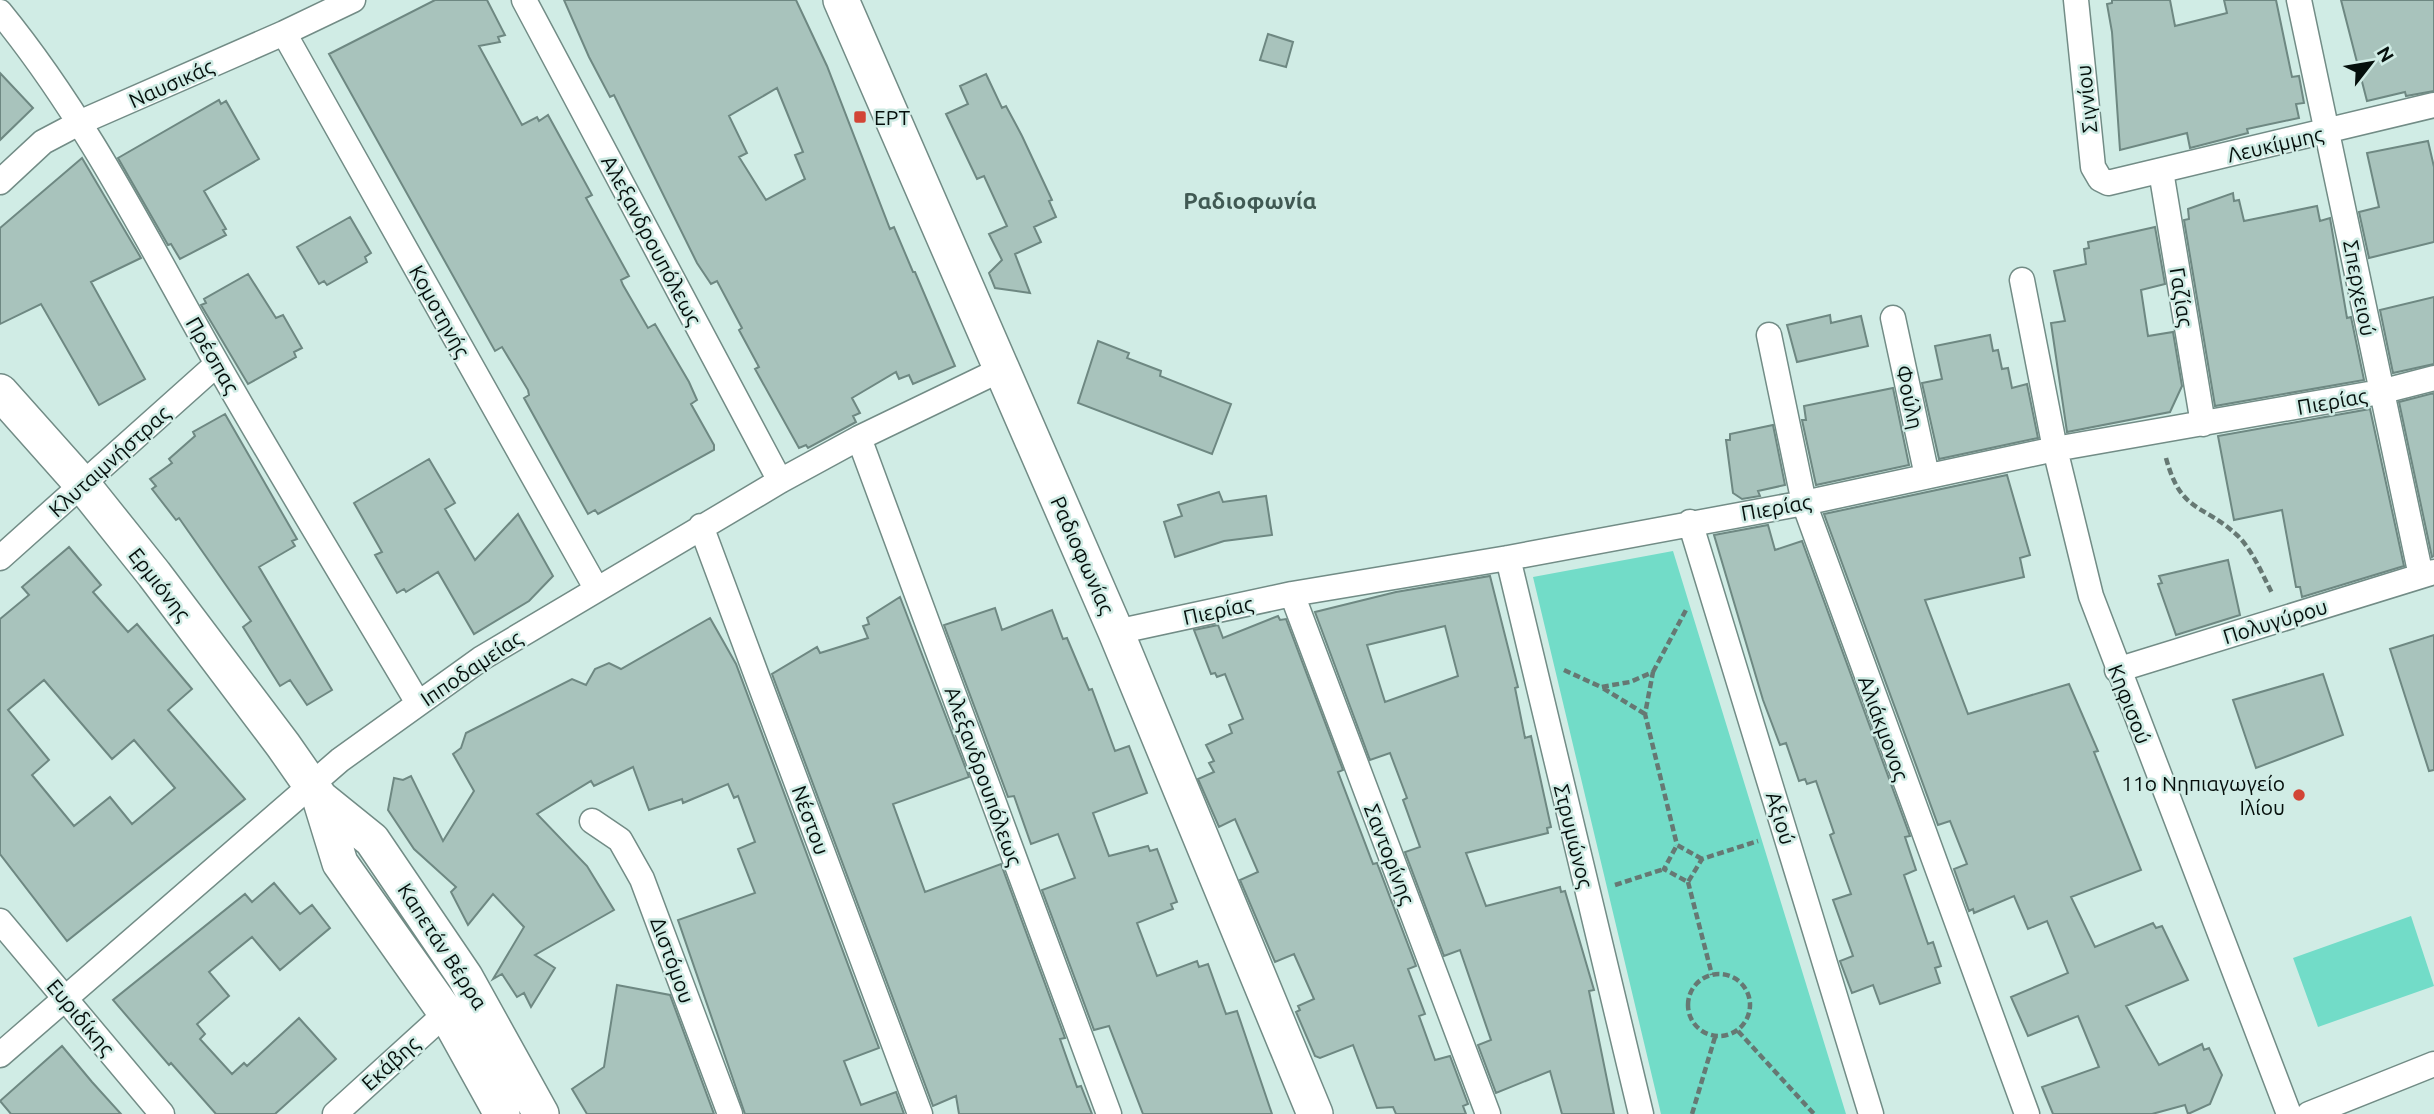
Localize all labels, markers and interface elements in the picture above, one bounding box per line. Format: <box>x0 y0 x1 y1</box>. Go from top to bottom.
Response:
north arrow <box>2336 28 2406 98</box>
text: N <box>2372 42 2399 66</box>
street label: Ναυσικάς <box>125 53 218 112</box>
street label: Σιγνίου <box>2070 64 2102 134</box>
place label: ΕΡΤ <box>874 105 910 129</box>
marker: ΕΡΤ <box>852 109 868 125</box>
street label: Λευκίμμης <box>2225 121 2326 167</box>
street label: Αλεξανδρουπόλεως <box>596 151 707 330</box>
district label: Ραδιοφωνία <box>1183 188 1317 213</box>
street label: Σπερχειού <box>2339 238 2381 338</box>
street label: Κομοτηνής <box>405 261 475 362</box>
street label: Γαζίας <box>2165 266 2199 329</box>
street label: Πρέσπας <box>182 312 245 398</box>
street label: Φούλη <box>1892 363 1928 431</box>
street label: Πιερίας <box>2295 383 2369 419</box>
street label: Κλυταιμνήστρας <box>44 400 175 521</box>
street label: Πιερίας <box>1739 489 1813 525</box>
street label: Ραδιοφωνίας <box>1046 492 1120 618</box>
street label: Ερμιόνης <box>124 543 196 625</box>
street label: Πιερίας <box>1181 591 1256 629</box>
street label: Πολυγύρου <box>2220 594 2330 648</box>
street label: Ιπποδαμείας <box>416 625 527 711</box>
street label: Κηφισού <box>2104 661 2156 747</box>
street label: Αλιάκμονος <box>1854 672 1914 784</box>
street label: Αλεξανδρουπόλεως <box>939 683 1028 870</box>
place label: 11ο Νηπιαγωγείο Ιλίου <box>2121 771 2285 819</box>
street label: Νέστου <box>787 782 835 858</box>
street label: Στρυμώνος <box>1550 782 1599 891</box>
marker: 11ο Νηπιαγωγείο Ιλίου <box>2291 787 2307 803</box>
street label: Αξιού <box>1761 789 1800 848</box>
street label: Σαντορίνης <box>1360 800 1420 908</box>
street label: Καπετάν Βέρρα <box>393 878 493 1014</box>
street label: Διστόμου <box>646 914 700 1006</box>
street label: Ευριδίκης <box>42 974 120 1060</box>
street label: Εκάβης <box>356 1031 424 1095</box>

